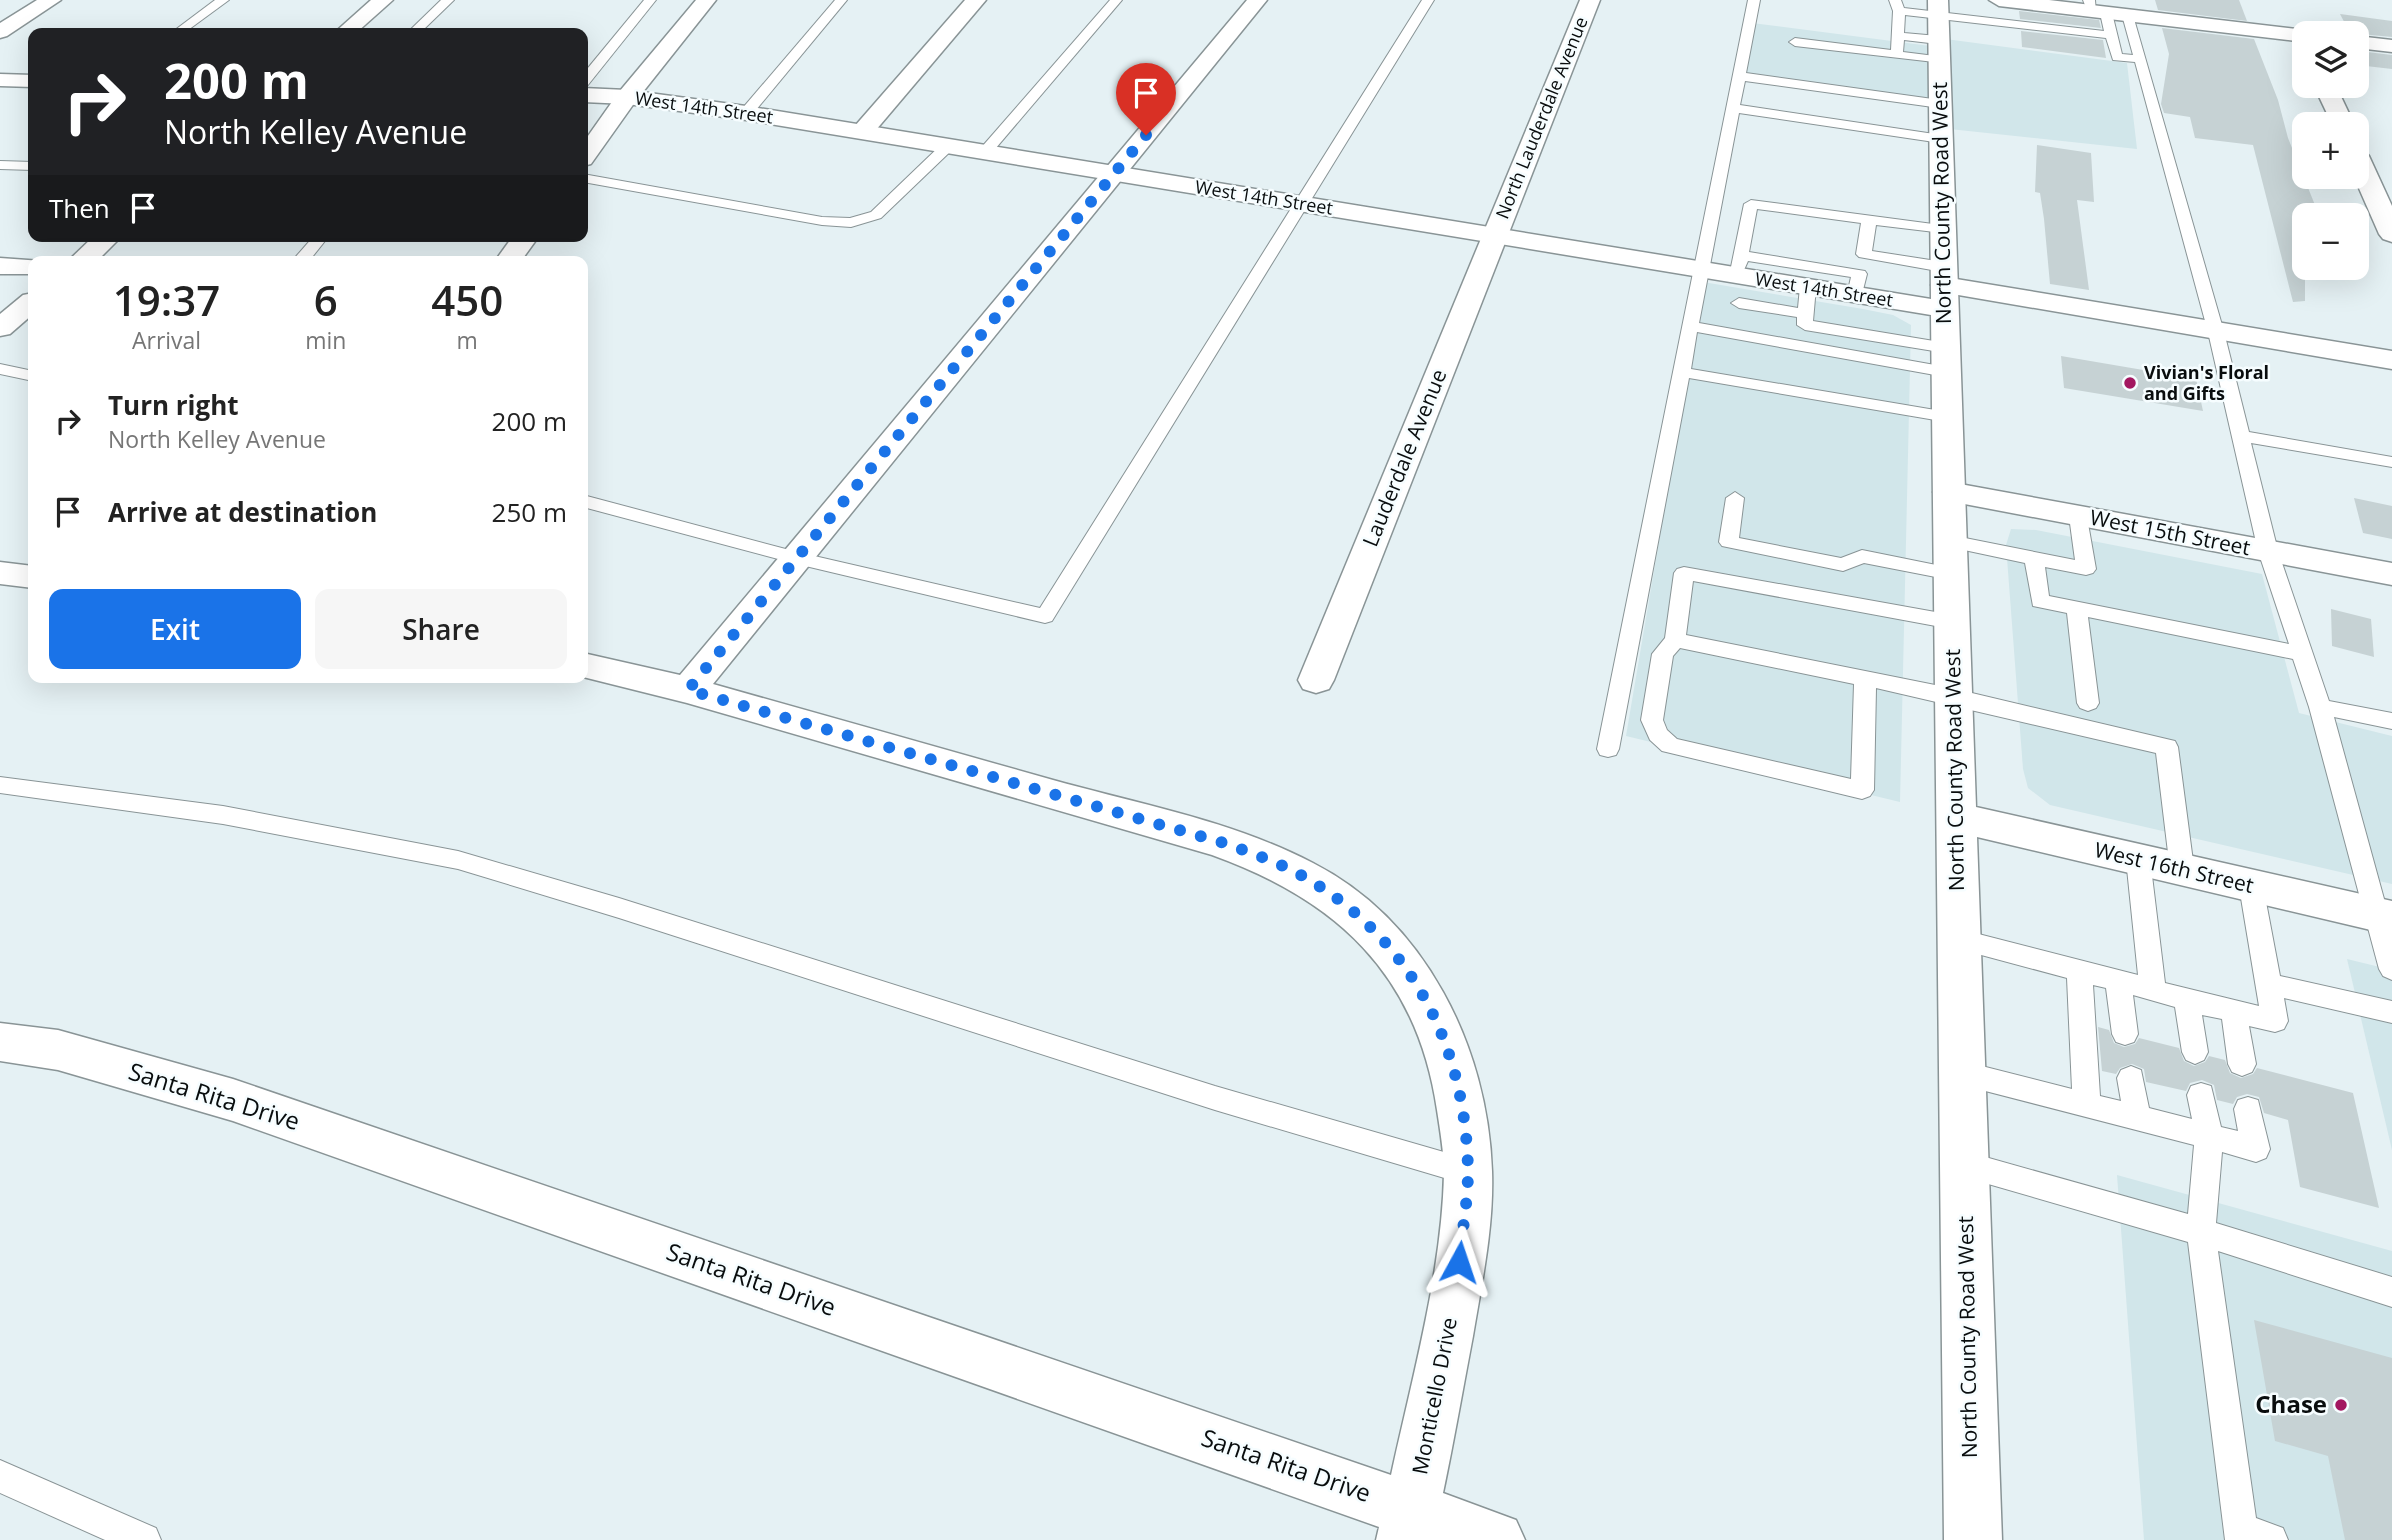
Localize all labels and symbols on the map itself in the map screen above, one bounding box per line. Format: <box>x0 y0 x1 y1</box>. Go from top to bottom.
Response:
street label: North Lauderdale Avenue <box>1490 13 1593 222</box>
pin <box>1116 63 1176 135</box>
street label: North County Road West <box>1925 82 1957 324</box>
street label: West 14th Street <box>633 85 775 129</box>
street label: West 14th Street <box>1193 174 1335 220</box>
street label: West 14th Street <box>1753 266 1895 312</box>
place label: Vivian's Floral and Gifts <box>2144 360 2269 405</box>
street label: Lauderdale Avenue <box>1356 365 1452 550</box>
marker: Vivian's Floral and Gifts <box>2122 375 2138 391</box>
street label: West 15th Street <box>2088 503 2253 561</box>
street label: North County Road West <box>1938 649 1970 891</box>
street label: West 16th Street <box>2092 835 2257 899</box>
street label: Santa Rita Drive <box>125 1054 304 1137</box>
street label: North County Road West <box>1951 1216 1983 1458</box>
position arrow <box>1422 1225 1496 1299</box>
street label: Santa Rita Drive <box>662 1234 841 1323</box>
street label: Monticello Drive <box>1405 1315 1463 1477</box>
place label: Chase <box>2255 1387 2327 1420</box>
marker: Chase <box>2333 1397 2349 1413</box>
street label: Santa Rita Drive <box>1197 1420 1376 1509</box>

